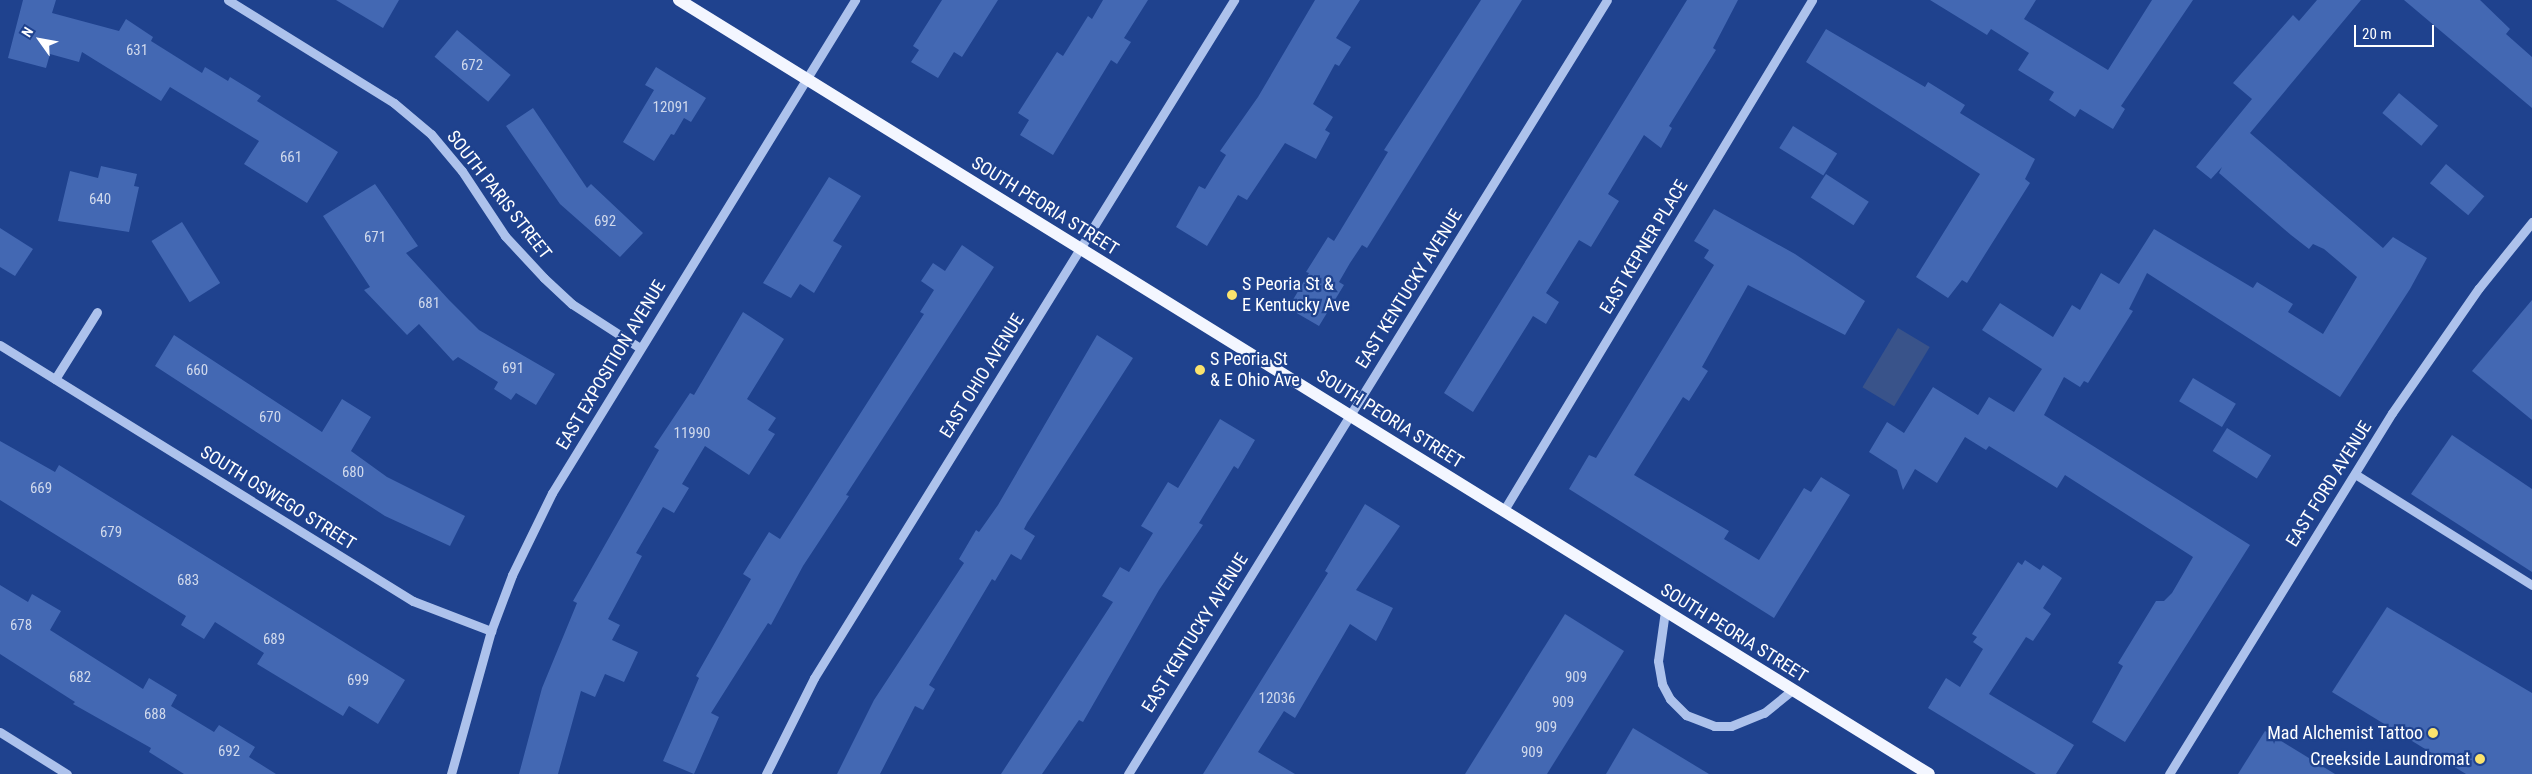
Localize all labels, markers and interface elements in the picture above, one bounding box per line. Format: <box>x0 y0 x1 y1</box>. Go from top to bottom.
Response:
north arrow <box>15 15 65 65</box>
scale bar <box>2357 15 2437 47</box>
text: N <box>18 24 36 40</box>
text: 20 m <box>2362 25 2392 43</box>
house number: 631 <box>126 42 148 60</box>
house number: 672 <box>461 57 483 75</box>
house number: 12091 <box>652 99 690 117</box>
street label: SOUTH PARIS STREET <box>442 126 556 264</box>
house number: 661 <box>280 149 302 167</box>
street label: SOUTH PEORIA STREET <box>968 152 1122 260</box>
street label: EAST KEPNER PLACE <box>1595 176 1693 318</box>
house number: 640 <box>89 191 111 209</box>
street label: EAST KENTUCKY AVENUE <box>1351 205 1467 373</box>
house number: 692 <box>594 213 616 231</box>
house number: 671 <box>364 229 386 247</box>
place label: S Peoria St & E Kentucky Ave <box>1242 274 1350 316</box>
street label: EAST EXPOSITION AVENUE <box>552 276 670 454</box>
marker: S Peoria St & E Kentucky Ave <box>1226 289 1238 301</box>
house number: 681 <box>418 295 440 313</box>
street label: EAST OHIO AVENUE <box>935 310 1029 442</box>
place label: S Peoria St & E Ohio Ave <box>1210 349 1300 392</box>
house number: 691 <box>502 360 524 378</box>
house number: 660 <box>186 362 208 380</box>
marker: S Peoria St & E Ohio Ave <box>1194 364 1206 376</box>
street label: SOUTH PEORIA STREET <box>1313 365 1467 473</box>
house number: 670 <box>259 409 281 427</box>
street label: EAST FORD AVENUE <box>2282 417 2376 551</box>
house number: 11990 <box>673 425 711 443</box>
street label: SOUTH OSWEGO STREET <box>196 441 360 555</box>
house number: 680 <box>342 464 364 482</box>
house number: 669 <box>30 480 52 498</box>
house number: 679 <box>100 524 122 542</box>
street label: EAST KENTUCKY AVENUE <box>1137 549 1253 717</box>
house number: 683 <box>177 572 199 590</box>
street label: SOUTH PEORIA STREET <box>1657 579 1811 687</box>
house number: 678 <box>10 617 32 635</box>
house number: 689 <box>263 631 285 649</box>
house number: 682 <box>69 669 91 687</box>
house number: 909 <box>1565 669 1587 687</box>
house number: 699 <box>347 672 369 690</box>
house number: 12036 <box>1258 690 1296 708</box>
house number: 909 <box>1552 694 1574 712</box>
house number: 688 <box>144 706 166 724</box>
house number: 909 <box>1535 719 1557 737</box>
place label: Mad Alchemist Tattoo <box>2267 722 2423 744</box>
marker: Mad Alchemist Tattoo <box>2427 727 2439 739</box>
house number: 692 <box>218 743 240 761</box>
house number: 909 <box>1521 744 1543 762</box>
place label: Creekside Laundromat <box>2310 748 2470 770</box>
marker: Creekside Laundromat <box>2474 753 2486 765</box>

